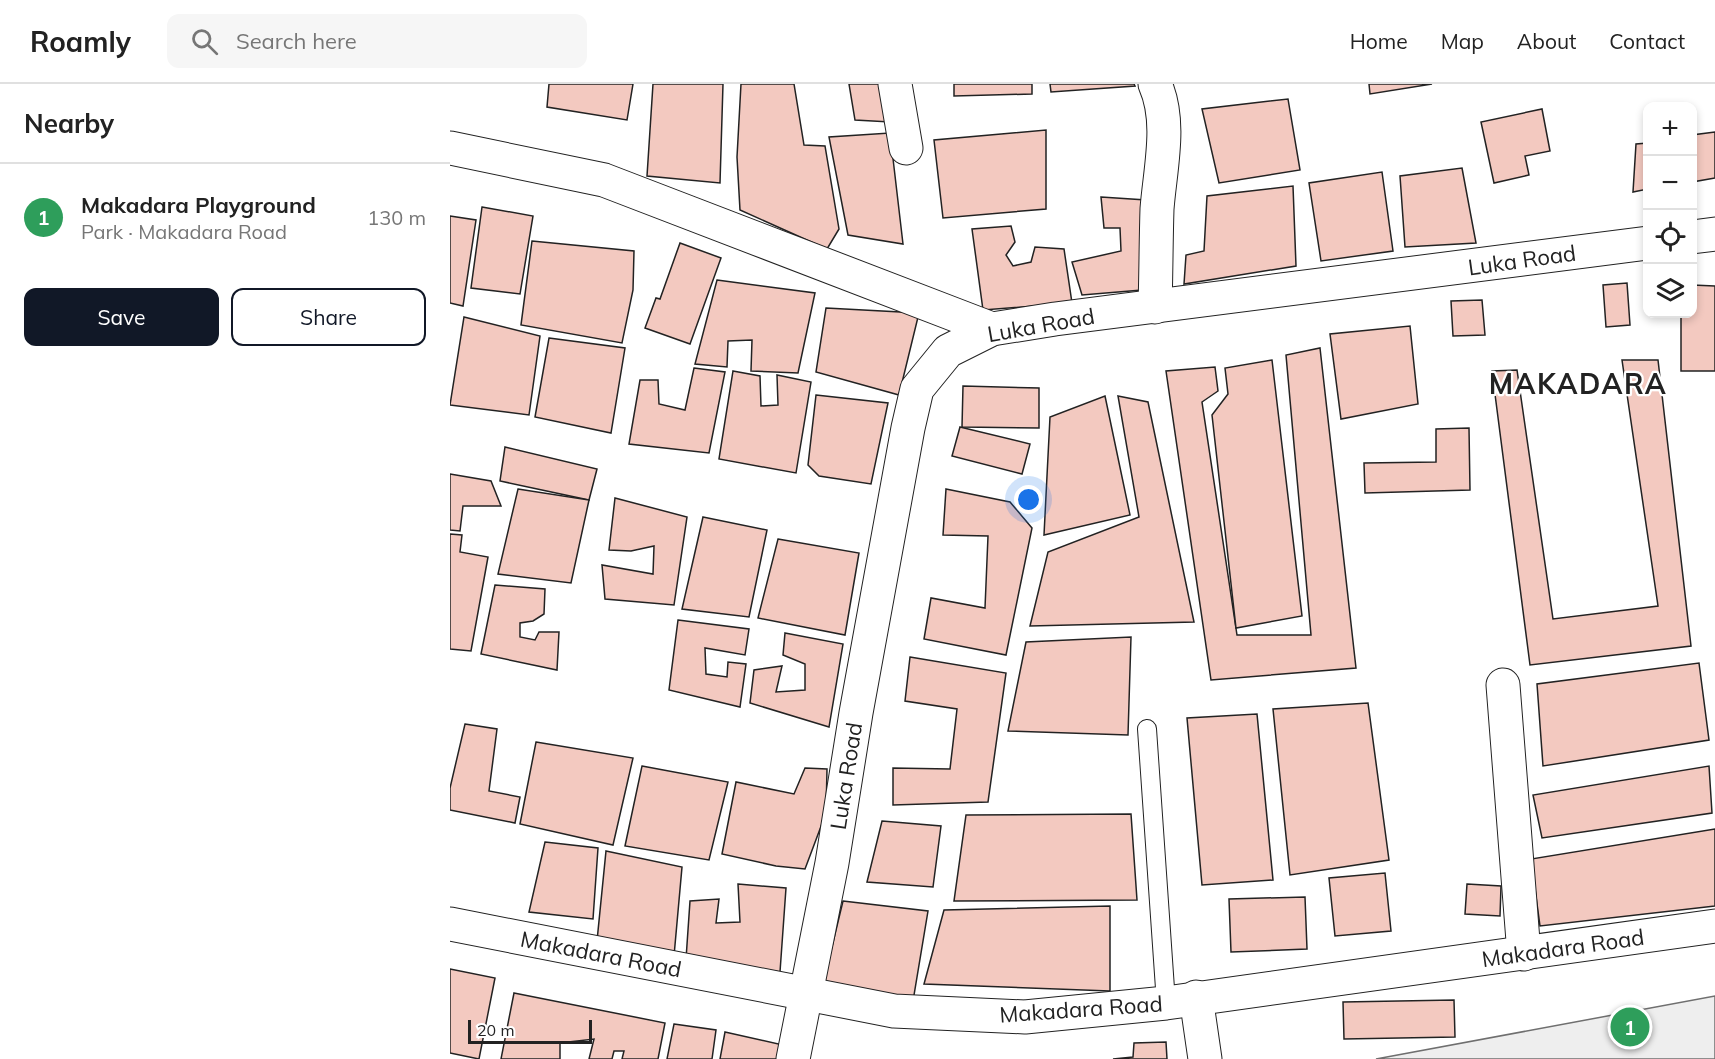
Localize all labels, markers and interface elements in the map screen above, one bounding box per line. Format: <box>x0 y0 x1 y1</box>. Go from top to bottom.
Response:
search box <box>167 14 587 68</box>
text: Roamly <box>30 24 131 59</box>
icon: search <box>188 25 221 58</box>
text: Search here <box>236 27 357 55</box>
text: Home <box>1350 28 1408 54</box>
text: Map <box>1441 28 1484 54</box>
text: About <box>1517 28 1576 54</box>
text: Contact <box>1609 28 1685 54</box>
map controls <box>1643 102 1697 318</box>
button: + <box>1643 102 1697 156</box>
text: Nearby <box>24 107 114 140</box>
button: − <box>1643 156 1697 210</box>
text: Makadara Playground <box>81 191 316 219</box>
text: 1 <box>38 205 50 230</box>
text: 130 m <box>367 205 426 230</box>
button: locate <box>1643 210 1697 264</box>
text: Park · Makadara Road <box>81 219 287 244</box>
street label: Luka Road <box>1466 239 1578 281</box>
button: layers <box>1643 264 1697 318</box>
button: Save <box>24 288 219 346</box>
button: Share <box>231 288 426 346</box>
street label: Luka Road <box>985 302 1097 348</box>
district label: MAKADARA <box>1489 366 1667 401</box>
your location <box>1014 485 1043 514</box>
street label: Luka Road <box>824 720 868 832</box>
street label: Makadara Road <box>1480 923 1646 973</box>
street label: Makadara Road <box>518 925 684 983</box>
street label: Makadara Road <box>998 989 1164 1029</box>
pin: 1 <box>1610 1004 1650 1050</box>
scale bar <box>468 1017 592 1044</box>
text: 20 m <box>477 1020 514 1040</box>

